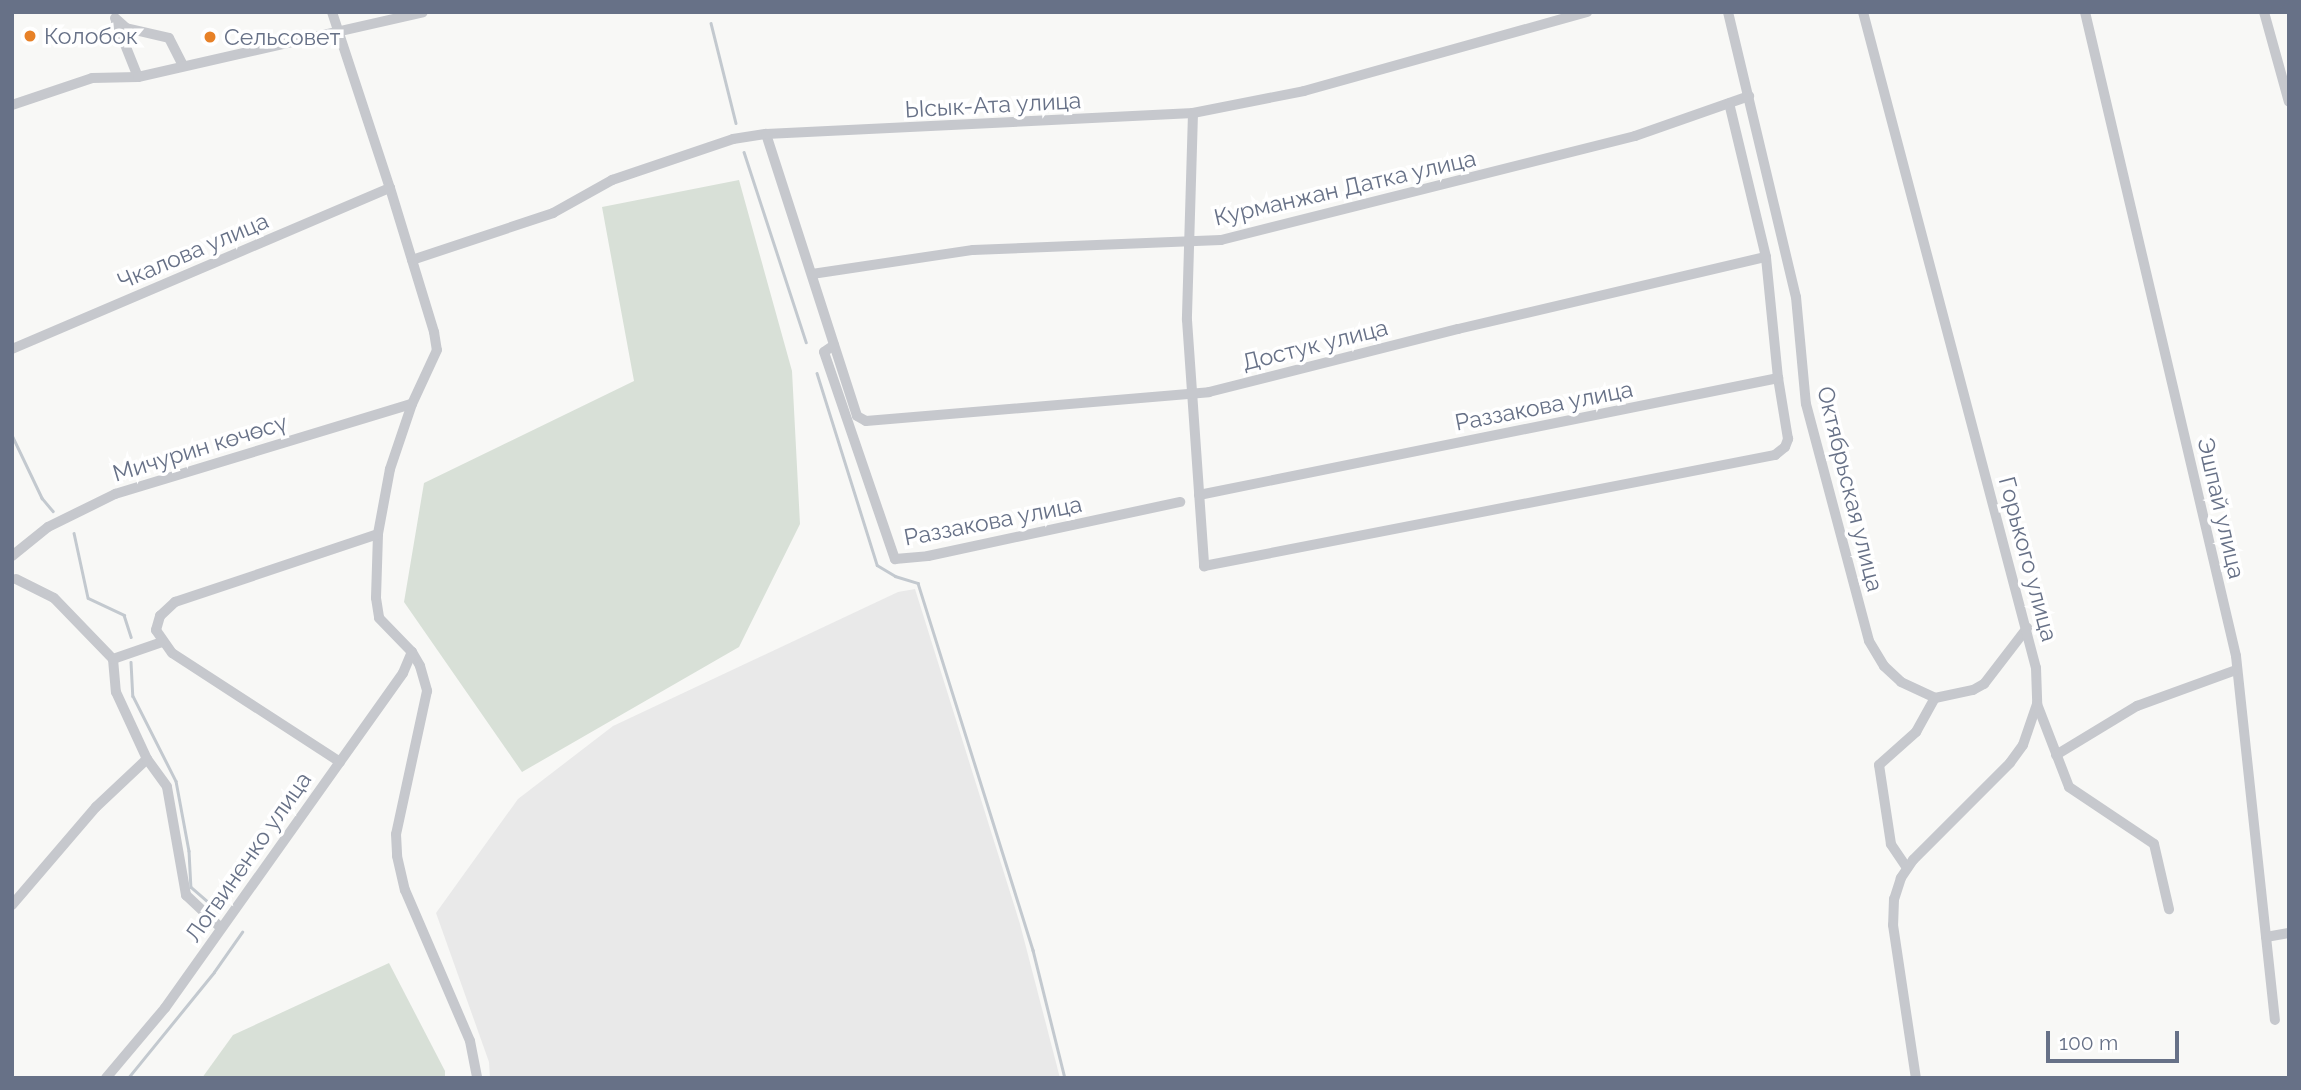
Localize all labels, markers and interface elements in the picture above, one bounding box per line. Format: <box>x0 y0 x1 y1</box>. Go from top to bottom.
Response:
place label: Колобок <box>44 22 138 50</box>
place label: Сельсовет <box>224 23 341 51</box>
marker: Колобок <box>22 28 38 44</box>
marker: Сельсовет <box>202 29 218 45</box>
street label: Ысык-Ата улица <box>904 87 1082 123</box>
street label: Курманжан Датка улица <box>1211 144 1479 232</box>
street label: Чкалова улица <box>113 207 273 295</box>
street label: Достук улица <box>1239 313 1391 377</box>
street label: Раззакова улица <box>1452 375 1636 437</box>
street label: Октябрьская улица <box>1811 383 1889 595</box>
street label: Мичурин көчөсү <box>110 408 290 488</box>
street label: Эшпай улица <box>2191 434 2251 582</box>
street label: Горького улица <box>1993 473 2063 645</box>
street label: Раззакова улица <box>901 490 1085 552</box>
street label: Логвиненко улица <box>179 766 317 948</box>
scale bar <box>2049 1016 2182 1060</box>
text: 100 m <box>2059 1030 2118 1055</box>

